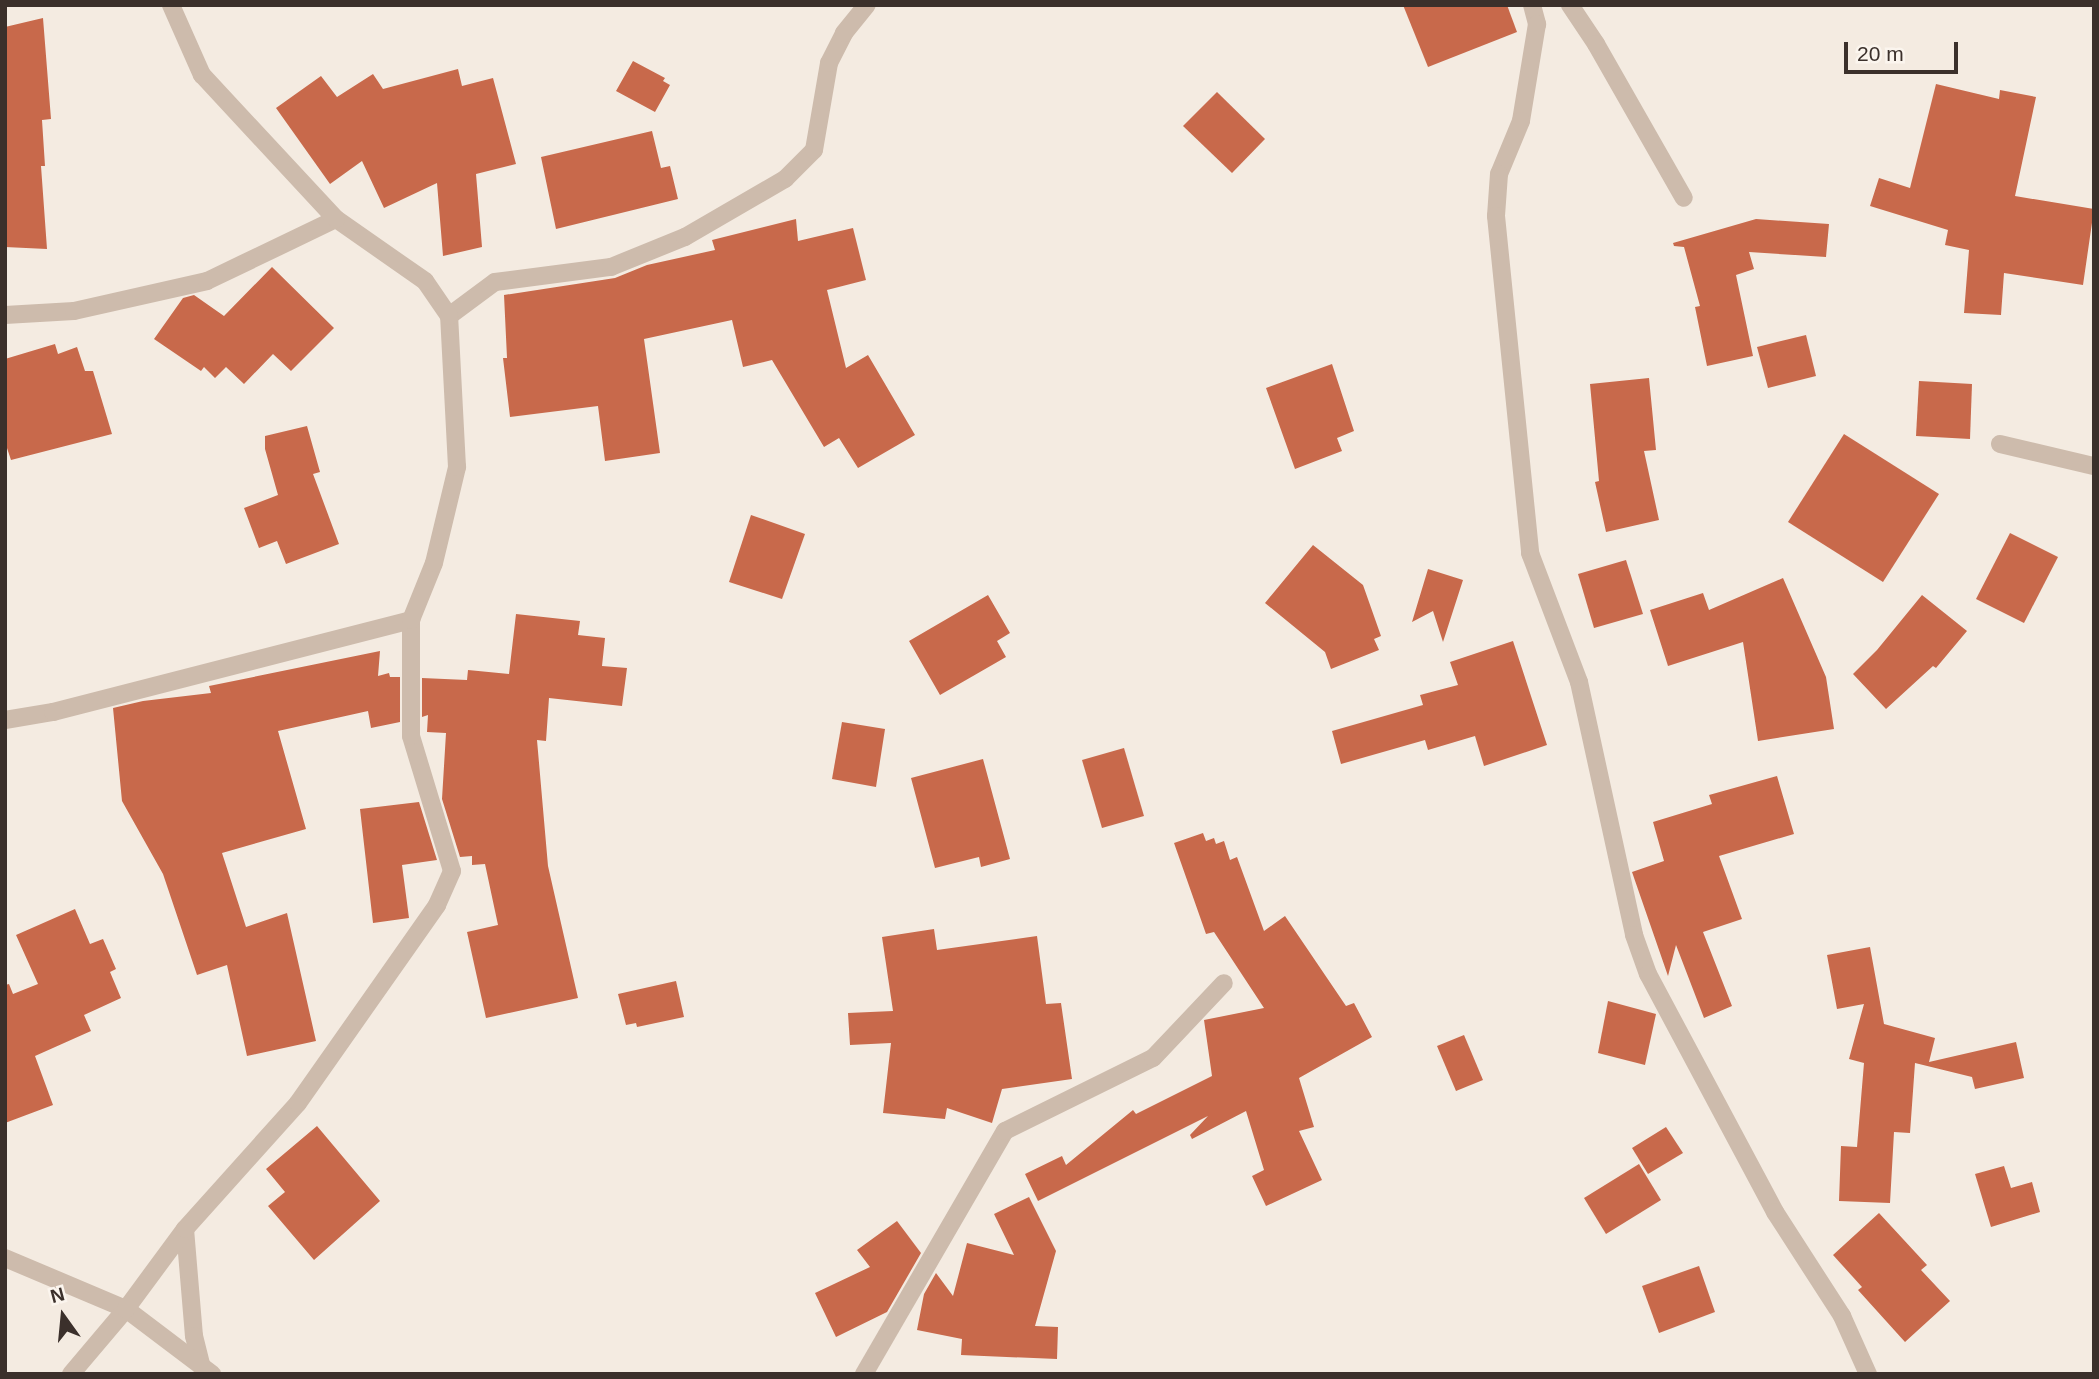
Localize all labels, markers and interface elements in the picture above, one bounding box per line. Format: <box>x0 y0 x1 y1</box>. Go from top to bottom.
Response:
scale bar <box>1847 28 1961 72</box>
text: 20 m <box>1857 42 1904 65</box>
north arrow <box>28 1281 98 1351</box>
text: N <box>48 1283 67 1307</box>

